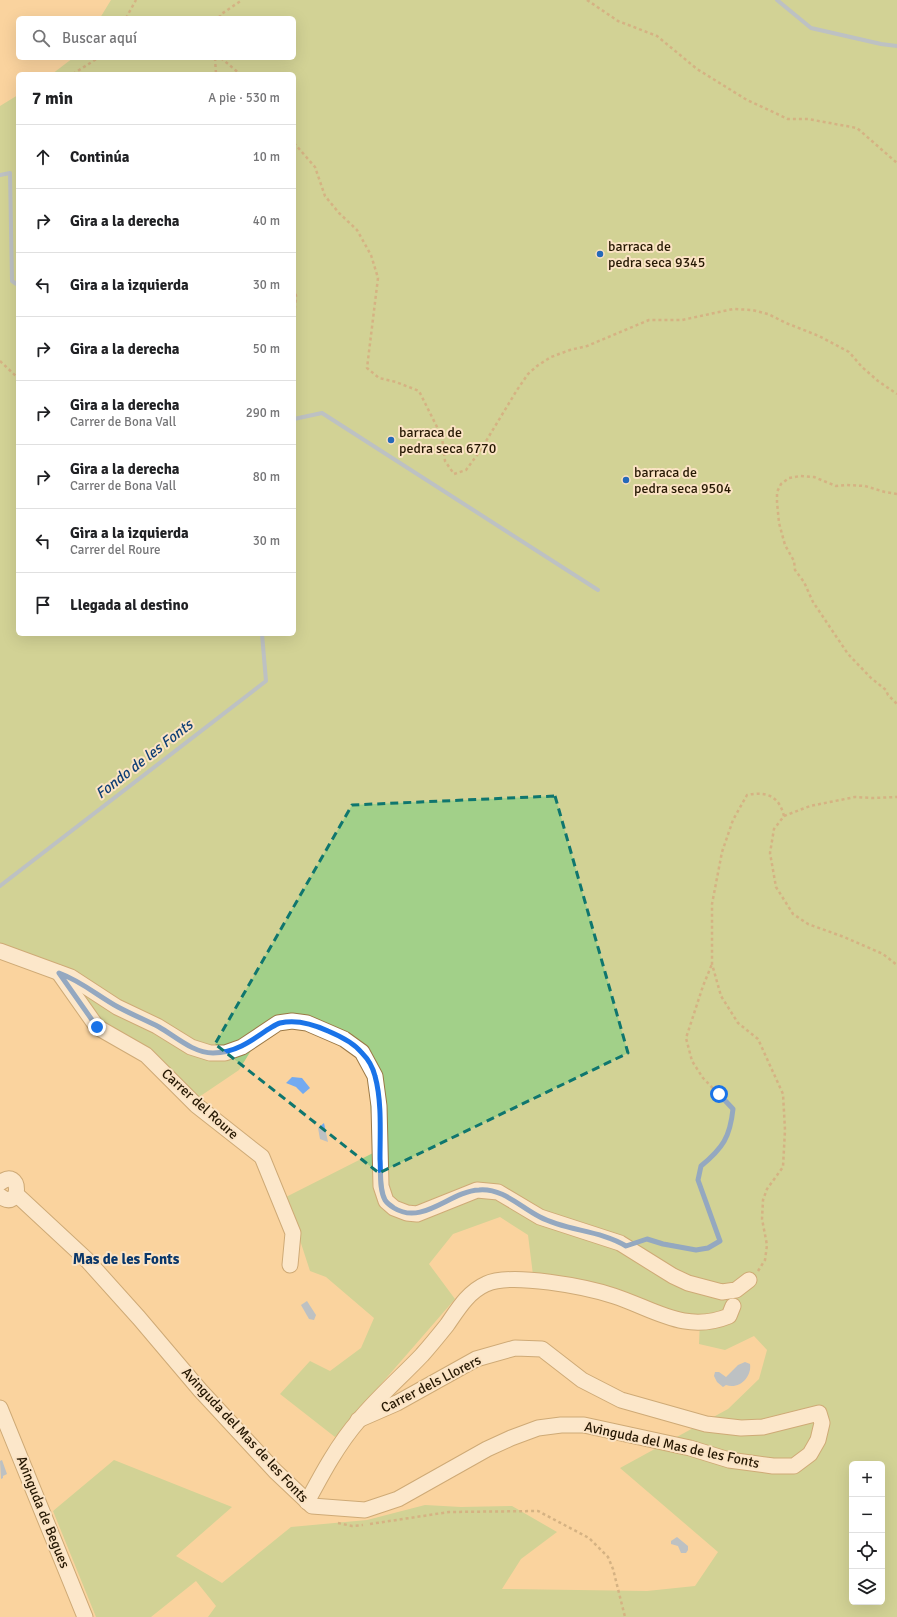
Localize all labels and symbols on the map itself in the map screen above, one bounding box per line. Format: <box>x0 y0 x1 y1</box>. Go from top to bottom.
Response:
place label: barraca de pedra seca 9345 <box>608 238 705 271</box>
marker: barraca de pedra seca 9345 <box>595 249 605 259</box>
place label: barraca de pedra seca 6770 <box>399 424 496 457</box>
marker: barraca de pedra seca 6770 <box>386 435 396 445</box>
place label: barraca de pedra seca 9504 <box>634 464 732 497</box>
marker: barraca de pedra seca 9504 <box>621 475 631 485</box>
water label: Fondo de les Fonts <box>92 715 197 802</box>
route end <box>88 1018 106 1036</box>
street label: Carrer del Roure <box>158 1065 242 1143</box>
route start <box>710 1085 728 1103</box>
district label: Mas de les Fonts <box>73 1250 180 1268</box>
street label: Carrer dels Llorers <box>378 1351 484 1417</box>
street label: Avinguda del Mas de les Fonts <box>178 1364 312 1506</box>
street label: Avinguda del Mas de les Fonts <box>583 1418 761 1472</box>
street label: Avinguda de Begues <box>13 1453 73 1571</box>

